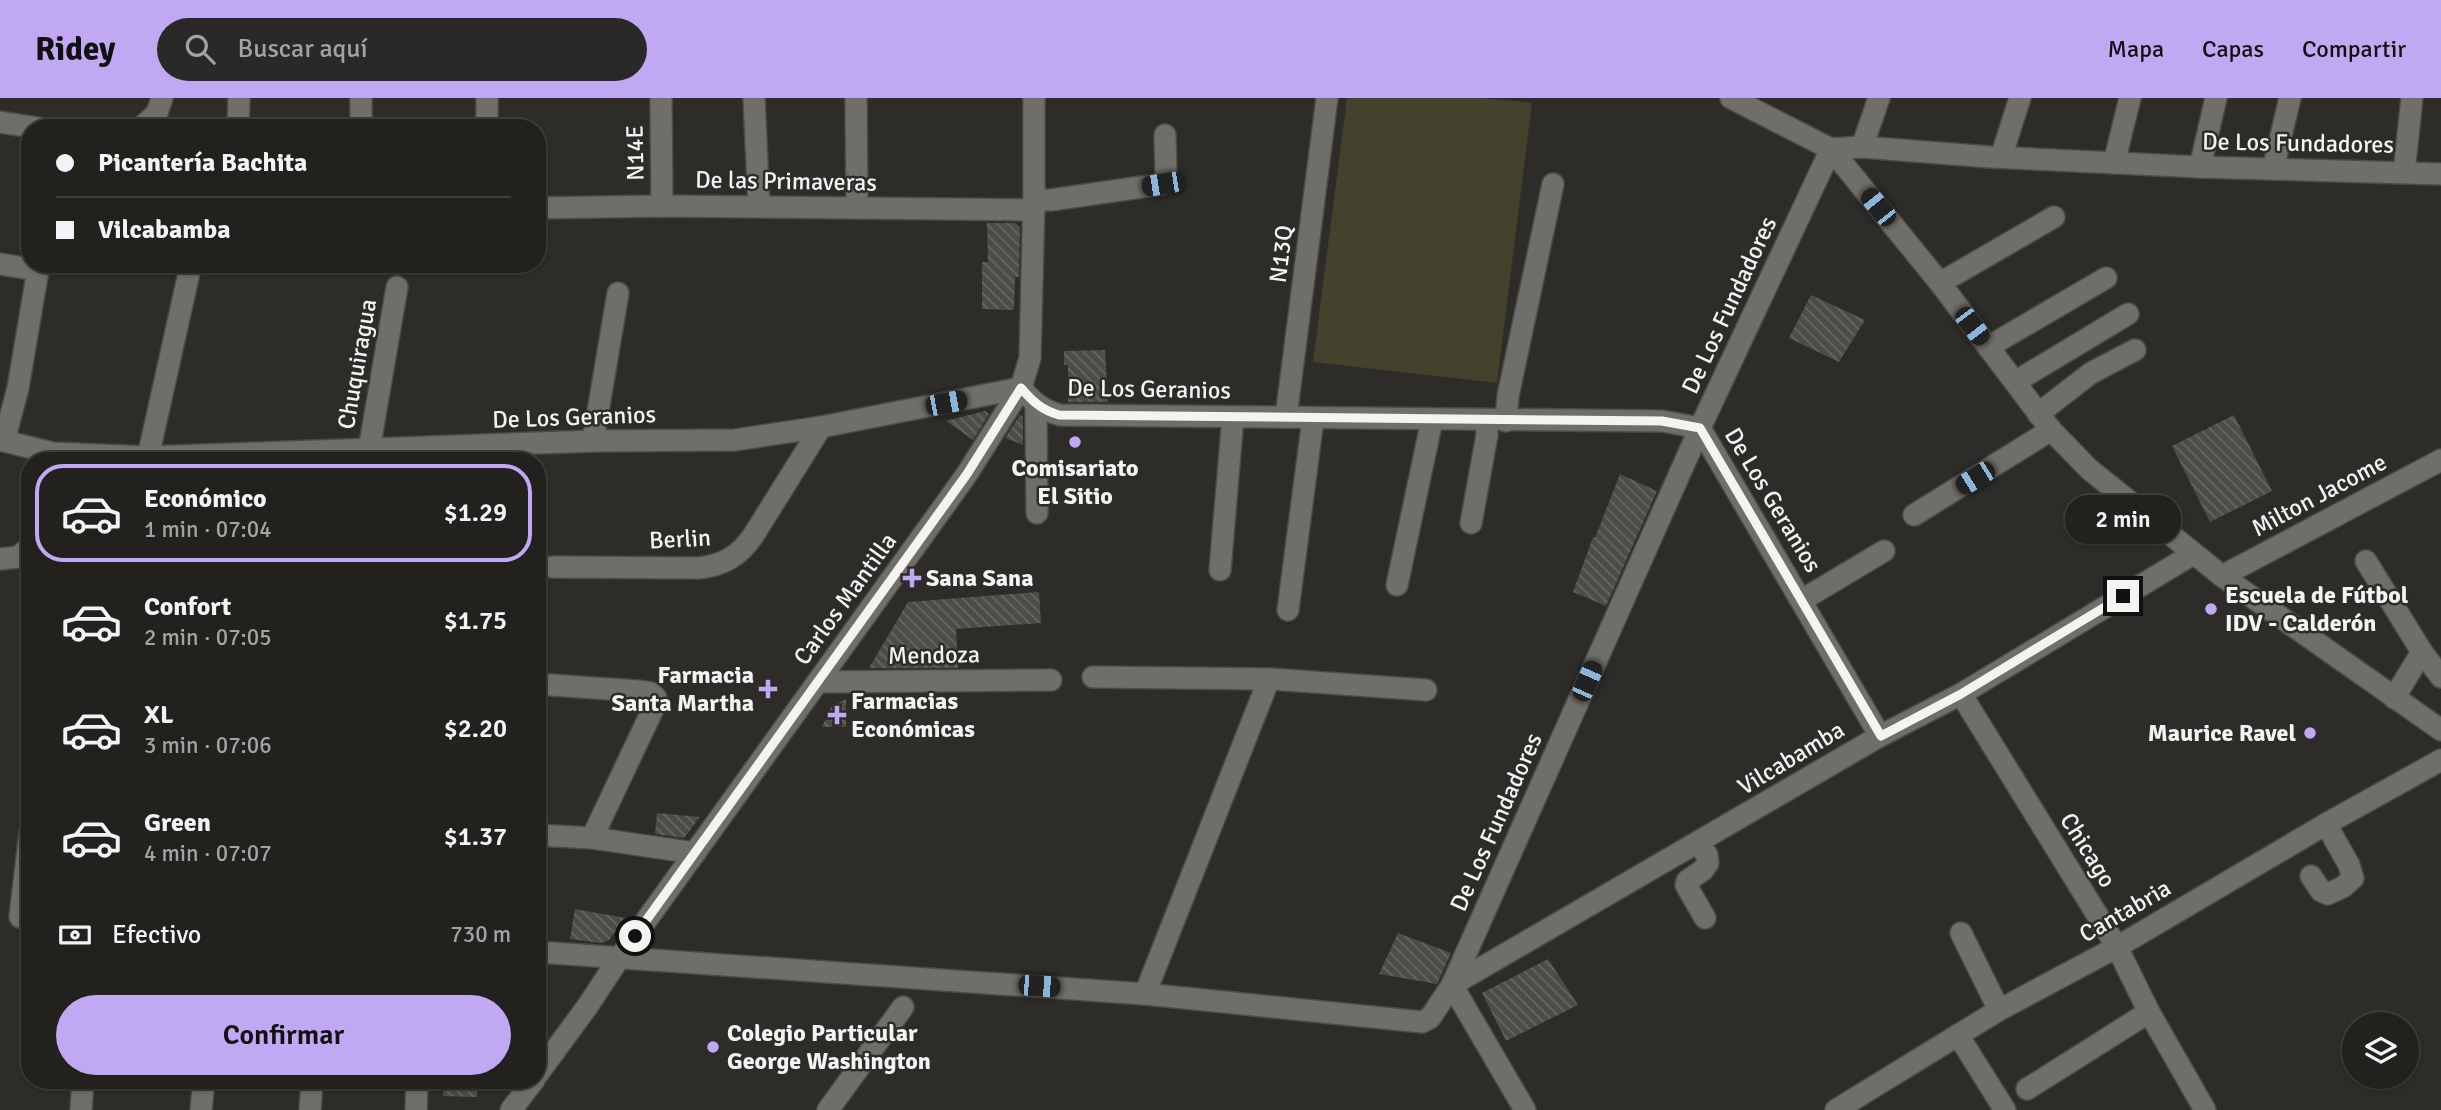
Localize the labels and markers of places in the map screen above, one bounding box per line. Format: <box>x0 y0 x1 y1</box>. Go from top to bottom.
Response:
marker: Comisariato El Sitio <box>1067 434 1083 450</box>
place label: Comisariato El Sitio <box>1011 453 1139 511</box>
place label: Sana Sana <box>926 563 1034 593</box>
marker: Sana Sana <box>904 570 920 586</box>
place label: Escuela de Fútbol IDV - Calderón <box>2225 580 2409 638</box>
marker: Escuela de Fútbol IDV - Calderón <box>2203 601 2219 617</box>
place label: Farmacia Santa Martha <box>612 660 754 718</box>
marker: Farmacia Santa Martha <box>760 681 776 697</box>
place label: Farmacias Económicas <box>851 686 975 744</box>
marker: Farmacias Económicas <box>829 707 845 723</box>
place label: Maurice Ravel <box>2148 718 2296 748</box>
marker: Maurice Ravel <box>2302 725 2318 741</box>
place label: Colegio Particular George Washington <box>727 1018 931 1076</box>
marker: Colegio Particular George Washington <box>705 1039 721 1055</box>

